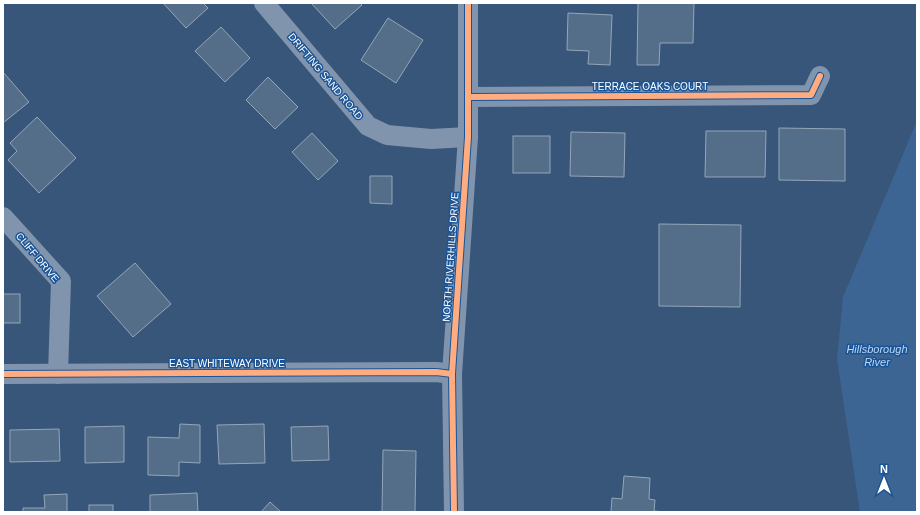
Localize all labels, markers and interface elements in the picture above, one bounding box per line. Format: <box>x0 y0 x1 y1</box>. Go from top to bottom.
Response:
street label: DRIFTING SAND ROAD <box>286 31 365 122</box>
street label: TERRACE OAKS COURT <box>592 81 708 92</box>
street label: NORTH RIVERHILLS DRIVE <box>440 192 461 322</box>
street label: CLIFF DRIVE <box>14 230 62 285</box>
water label: Hillsborough River <box>846 343 908 368</box>
street label: EAST WHITEWAY DRIVE <box>169 358 285 369</box>
north arrow <box>864 459 904 499</box>
text: N <box>880 463 888 475</box>

